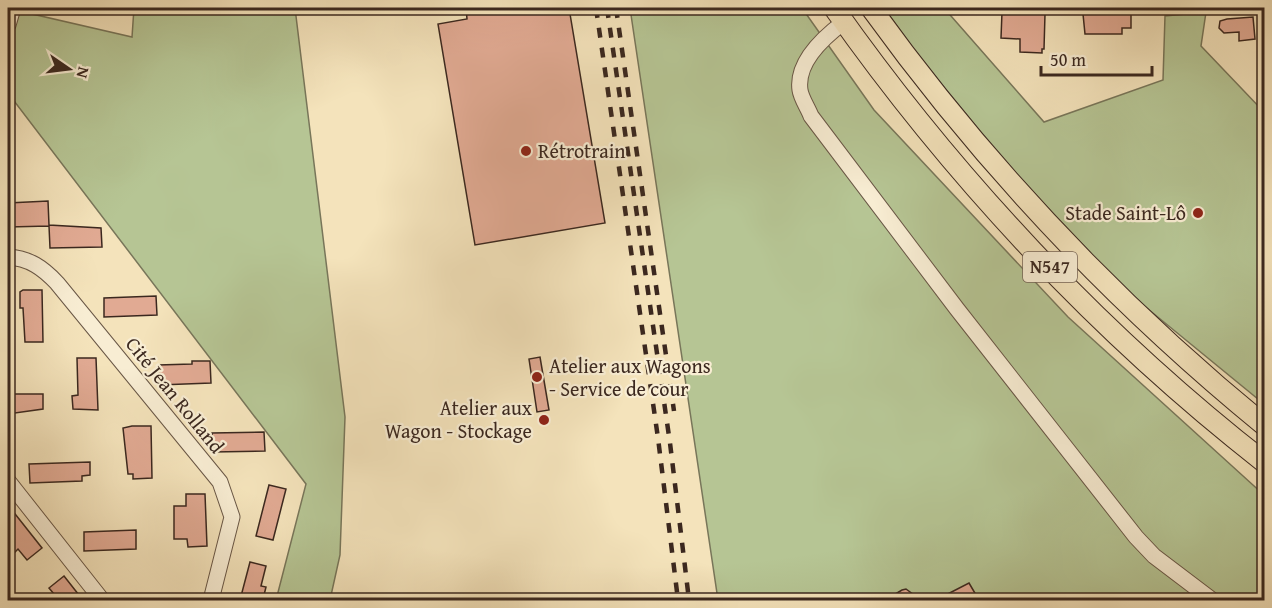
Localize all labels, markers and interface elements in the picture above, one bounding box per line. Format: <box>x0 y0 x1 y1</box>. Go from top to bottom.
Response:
north arrow <box>39 39 99 99</box>
scale bar <box>1041 39 1152 77</box>
text: 50 m <box>1050 46 1086 73</box>
text: N <box>71 65 96 81</box>
place label: Rétrotrain <box>538 136 626 165</box>
marker: Rétrotrain <box>519 144 533 158</box>
place label: Stade Saint-Lô <box>1065 198 1186 227</box>
marker: Stade Saint-Lô <box>1191 206 1205 220</box>
road number: N547 <box>1023 252 1077 282</box>
street label: Cité Jean Rolland <box>119 330 232 459</box>
place label: Atelier aux Wagons - Service de cour <box>549 351 711 403</box>
marker: Atelier aux Wagons - Service de cour <box>530 370 544 384</box>
place label: Atelier aux Wagon - Stockage <box>385 393 533 445</box>
marker: Atelier aux Wagon - Stockage <box>537 413 551 427</box>

